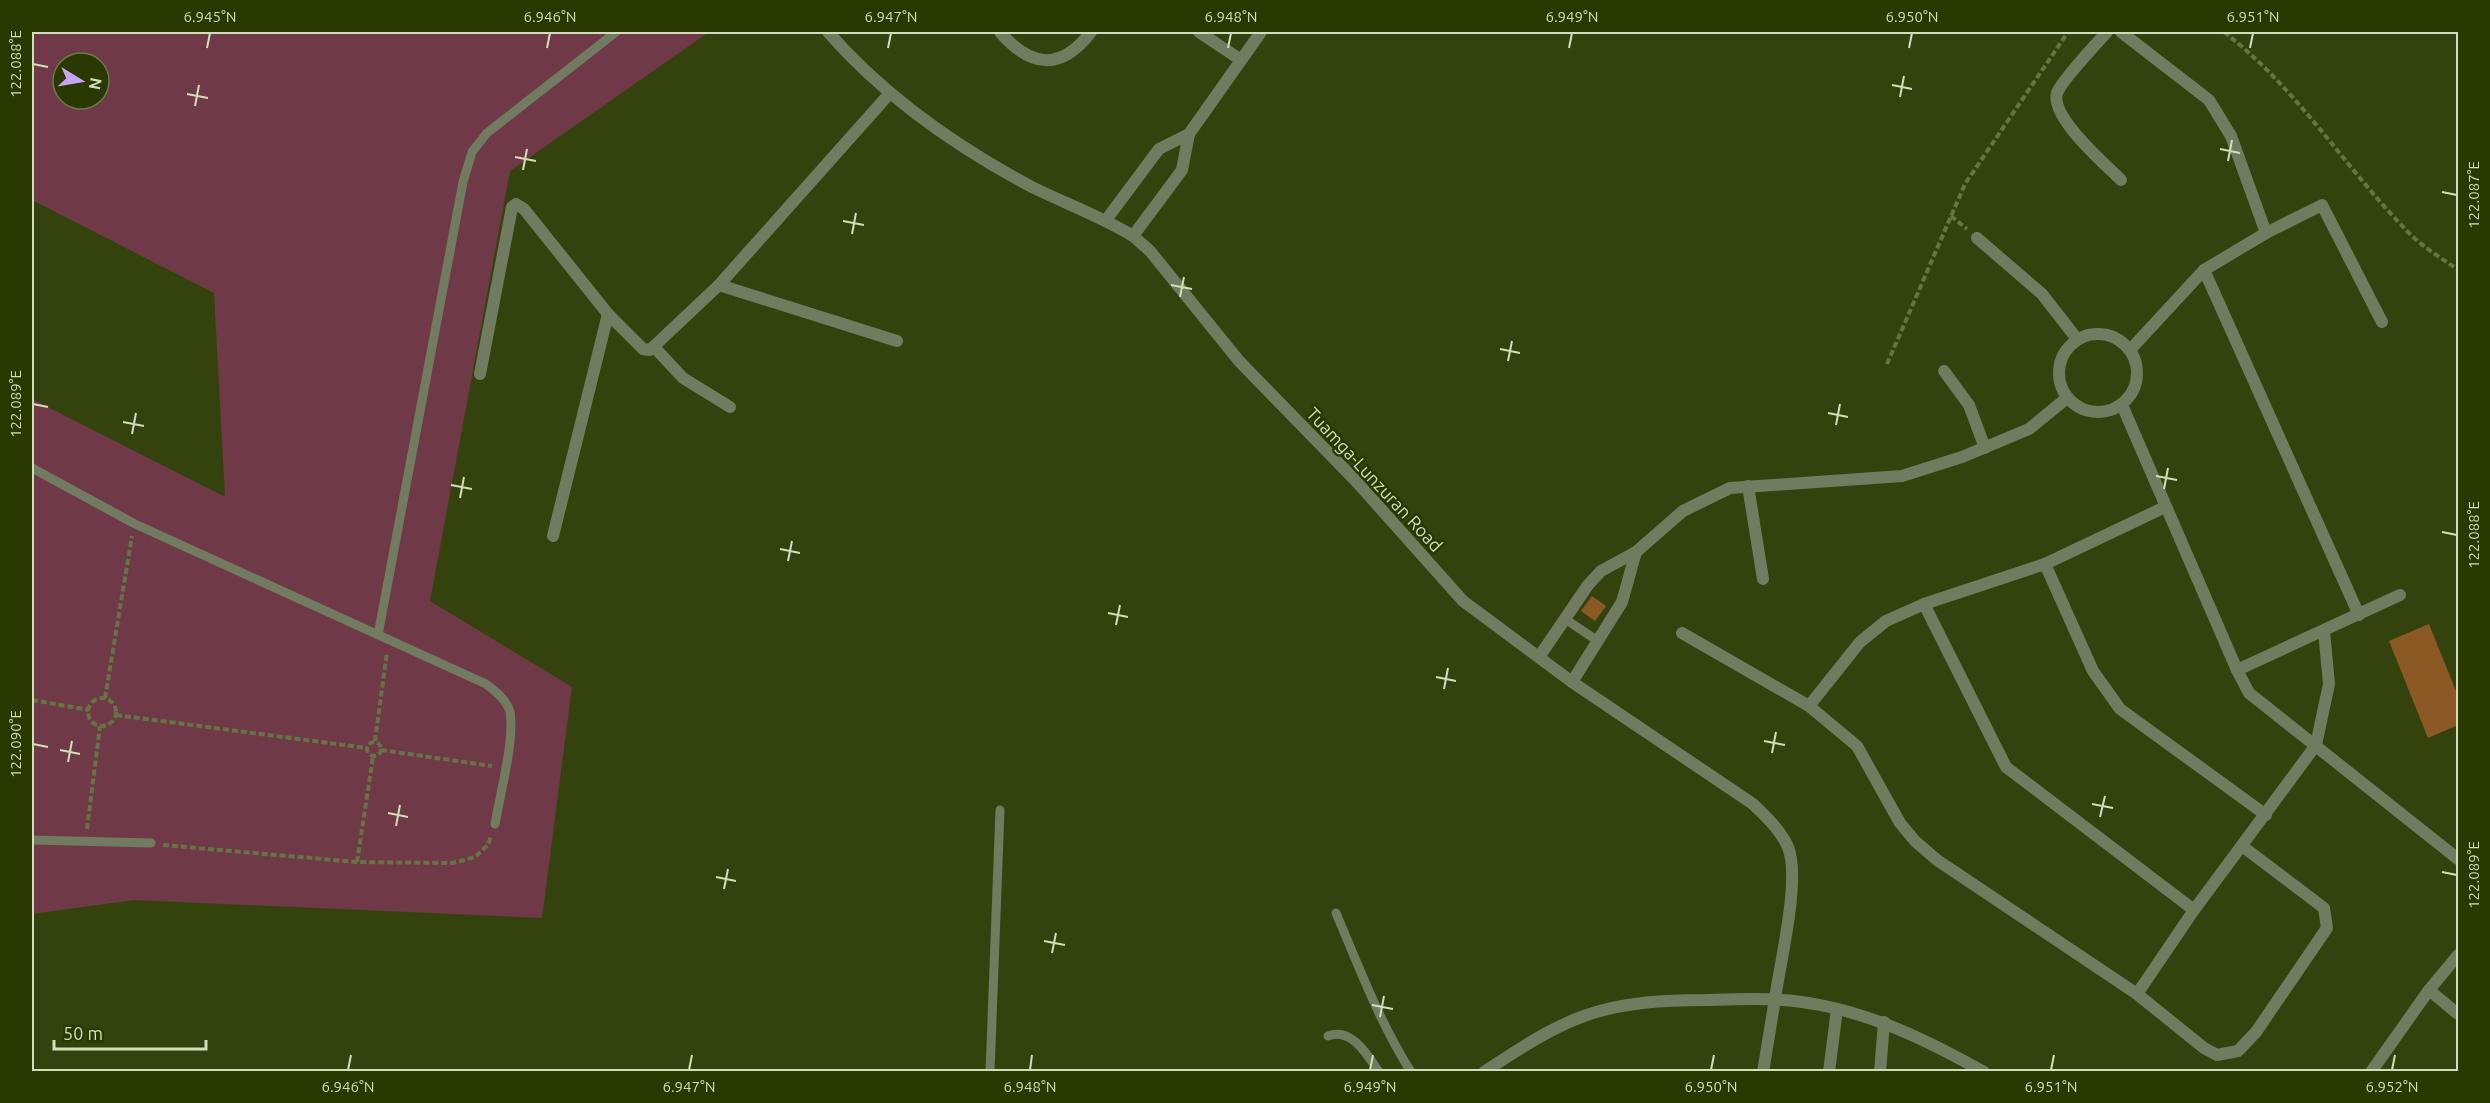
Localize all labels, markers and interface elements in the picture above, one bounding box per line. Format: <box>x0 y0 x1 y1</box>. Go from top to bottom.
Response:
text: 6.945°N <box>183 8 237 25</box>
text: 6.946°N <box>523 8 577 25</box>
text: 6.947°N <box>864 8 918 25</box>
text: 6.948°N <box>1204 8 1258 25</box>
text: 6.949°N <box>1545 8 1599 25</box>
text: 6.950°N <box>1885 8 1939 25</box>
text: 6.951°N <box>2226 8 2280 25</box>
text: 122.088°E <box>7 30 24 98</box>
north arrow <box>51 51 111 111</box>
text: N <box>86 76 106 91</box>
text: 122.087°E <box>2465 161 2482 229</box>
text: 122.089°E <box>7 370 24 438</box>
street label: Tuamga-Lunzuran Road <box>1303 403 1447 555</box>
text: 122.088°E <box>2465 501 2482 569</box>
text: 122.090°E <box>7 710 24 778</box>
text: 122.089°E <box>2465 841 2482 909</box>
scale bar <box>54 1013 206 1051</box>
text: 50 m <box>63 1023 103 1043</box>
text: 6.946°N <box>321 1078 375 1095</box>
text: 6.947°N <box>662 1078 716 1095</box>
text: 6.948°N <box>1003 1078 1057 1095</box>
text: 6.949°N <box>1343 1078 1397 1095</box>
text: 6.950°N <box>1684 1078 1738 1095</box>
text: 6.951°N <box>2024 1078 2078 1095</box>
text: 6.952°N <box>2365 1078 2419 1095</box>

